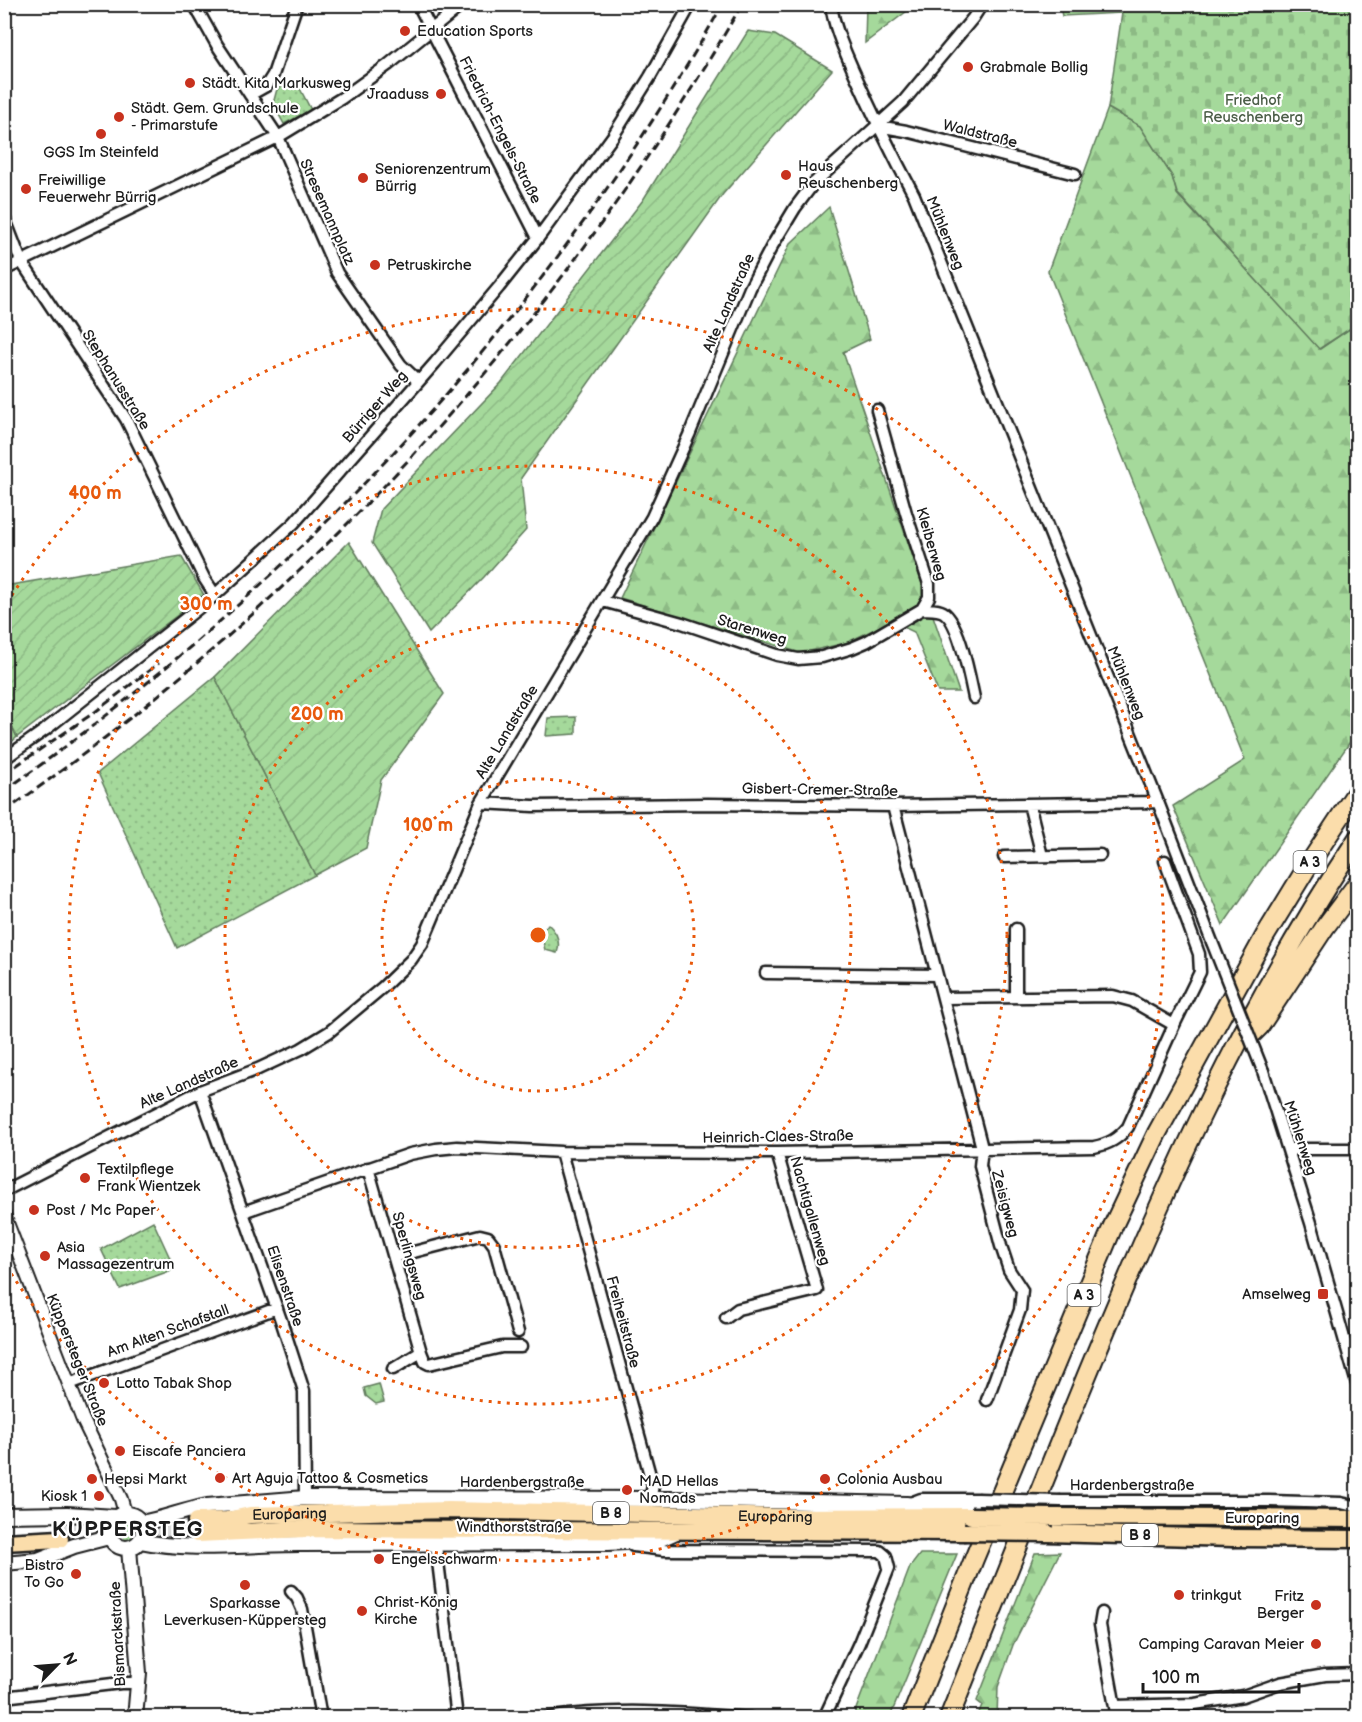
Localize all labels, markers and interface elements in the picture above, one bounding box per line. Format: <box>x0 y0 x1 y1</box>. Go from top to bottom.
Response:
place label: Education Sports <box>417 22 533 41</box>
marker: Education Sports <box>398 24 412 38</box>
street label: Friedrich-Engels-Straße <box>455 53 545 207</box>
place label: Grabmale Bollig <box>980 58 1088 77</box>
marker: Grabmale Bollig <box>961 60 975 74</box>
place label: Städt. Kita Markusweg <box>202 74 351 93</box>
marker: Städt. Kita Markusweg <box>183 76 197 90</box>
place label: Jraaduss <box>367 85 430 104</box>
marker: Jraaduss <box>434 87 448 101</box>
park label: Friedhof Reuschenberg <box>1203 91 1303 127</box>
place label: Städt. Gem. Grundschule - Primarstufe <box>131 99 299 135</box>
marker: Städt. Gem. Grundschule - Primarstufe <box>112 110 126 124</box>
street label: Waldstraße <box>941 116 1019 152</box>
marker: GGS Im Steinfeld <box>94 127 108 141</box>
place label: GGS Im Steinfeld <box>43 143 159 162</box>
street label: Stresemannplatz <box>295 156 359 269</box>
place label: Haus Reuschenberg <box>798 157 898 193</box>
place label: Seniorenzentrum Bürrig <box>375 160 491 196</box>
marker: Haus Reuschenberg <box>779 168 793 182</box>
place label: Freiwillige Feuerwehr Bürrig <box>38 171 156 207</box>
marker: Seniorenzentrum Bürrig <box>356 171 370 185</box>
marker: Freiwillige Feuerwehr Bürrig <box>19 182 33 196</box>
street label: Mühlenweg <box>922 193 968 273</box>
street label: Alte Landstraße <box>699 251 759 355</box>
place label: Petruskirche <box>387 256 472 275</box>
marker: Petruskirche <box>368 258 382 272</box>
street label: Stephanusstraße <box>78 326 154 434</box>
street label: Bürriger Weg <box>338 367 412 447</box>
text: 400 m <box>68 483 122 504</box>
street label: Kleiberweg <box>911 505 951 583</box>
text: 300 m <box>179 594 233 615</box>
street label: Starenweg <box>715 610 789 650</box>
street label: Mühlenweg <box>1103 643 1149 723</box>
street label: Alte Landstraße <box>471 681 543 782</box>
text: 200 m <box>290 704 344 725</box>
street label: Gisbert-Cremer-Straße <box>742 779 898 801</box>
text: 100 m <box>403 815 453 836</box>
road number: A 3 <box>1294 851 1326 873</box>
centre of rings <box>528 925 548 945</box>
street label: Alte Landstraße <box>137 1053 241 1113</box>
street label: Mühlenweg <box>1279 1098 1321 1178</box>
street label: Heinrich-Claes-Straße <box>702 1126 854 1148</box>
street label: Nachtigallenweg <box>785 1154 835 1268</box>
place label: Textilpflege Frank Wientzek <box>97 1160 201 1196</box>
street label: Zeisigweg <box>987 1167 1023 1240</box>
marker: Textilpflege Frank Wientzek <box>78 1171 92 1185</box>
place label: Post / Mc Paper <box>46 1201 156 1220</box>
marker: Post / Mc Paper <box>27 1203 41 1217</box>
street label: Sperlingsweg <box>387 1210 431 1302</box>
place label: Asia Massagezentrum <box>57 1238 174 1274</box>
street label: Elisenstraße <box>262 1243 308 1329</box>
marker: Asia Massagezentrum <box>38 1249 52 1263</box>
street label: Freiheitstraße <box>602 1274 644 1370</box>
road number: A 3 <box>1068 1284 1100 1306</box>
place label: Amselweg <box>1242 1285 1311 1304</box>
marker: Amselweg <box>1316 1287 1330 1301</box>
street label: Küppersteger Straße <box>42 1291 112 1429</box>
street label: Am Alten Schafstall <box>105 1300 231 1362</box>
place label: Lotto Tabak Shop <box>116 1374 232 1393</box>
marker: Lotto Tabak Shop <box>97 1376 111 1390</box>
place label: Eiscafe Panciera <box>132 1442 246 1461</box>
marker: Eiscafe Panciera <box>113 1444 127 1458</box>
place label: Art Aguja Tattoo & Cosmetics <box>232 1469 429 1488</box>
place label: Hepsi Markt <box>104 1470 187 1489</box>
place label: Colonia Ausbau <box>837 1470 943 1489</box>
marker: Art Aguja Tattoo & Cosmetics <box>213 1471 227 1485</box>
marker: Hepsi Markt <box>85 1472 99 1486</box>
place label: MAD Hellas Nomads <box>639 1472 719 1508</box>
marker: Colonia Ausbau <box>818 1472 832 1486</box>
street label: Hardenbergstraße <box>460 1473 584 1492</box>
street label: Hardenbergstraße <box>1070 1476 1194 1495</box>
marker: MAD Hellas Nomads <box>620 1483 634 1497</box>
place label: Kiosk 1 <box>41 1487 87 1506</box>
marker: Kiosk 1 <box>92 1489 106 1503</box>
road number: B 8 <box>593 1502 629 1524</box>
street label: Europaring <box>252 1504 327 1524</box>
street label: Europaring <box>738 1506 813 1527</box>
street label: Europaring <box>1225 1509 1299 1528</box>
district label: KÜPPERSTEG <box>52 1517 204 1542</box>
street label: Windthorststraße <box>456 1518 572 1537</box>
road number: B 8 <box>1122 1524 1158 1546</box>
place label: Engelsschwarm <box>391 1550 498 1569</box>
marker: Engelsschwarm <box>372 1552 386 1566</box>
place label: Bistro To Go <box>24 1556 64 1592</box>
marker: Bistro To Go <box>69 1567 83 1581</box>
marker: Sparkasse Leverkusen-Küppersteg <box>238 1578 252 1592</box>
street label: Bismarckstraße <box>106 1581 130 1687</box>
place label: trinkgut <box>1191 1586 1242 1605</box>
place label: Fritz Berger <box>1257 1587 1305 1623</box>
marker: trinkgut <box>1172 1588 1186 1602</box>
place label: Christ-König Kirche <box>374 1593 458 1629</box>
place label: Sparkasse Leverkusen-Küppersteg <box>164 1594 326 1630</box>
marker: Fritz Berger <box>1309 1598 1323 1612</box>
marker: Christ-König Kirche <box>355 1604 369 1618</box>
north arrow <box>27 1635 87 1695</box>
place label: Camping Caravan Meier <box>1139 1635 1305 1654</box>
marker: Camping Caravan Meier <box>1309 1637 1323 1651</box>
text: N <box>58 1650 80 1669</box>
scale bar <box>1143 1656 1299 1694</box>
text: 100 m <box>1152 1667 1200 1688</box>

